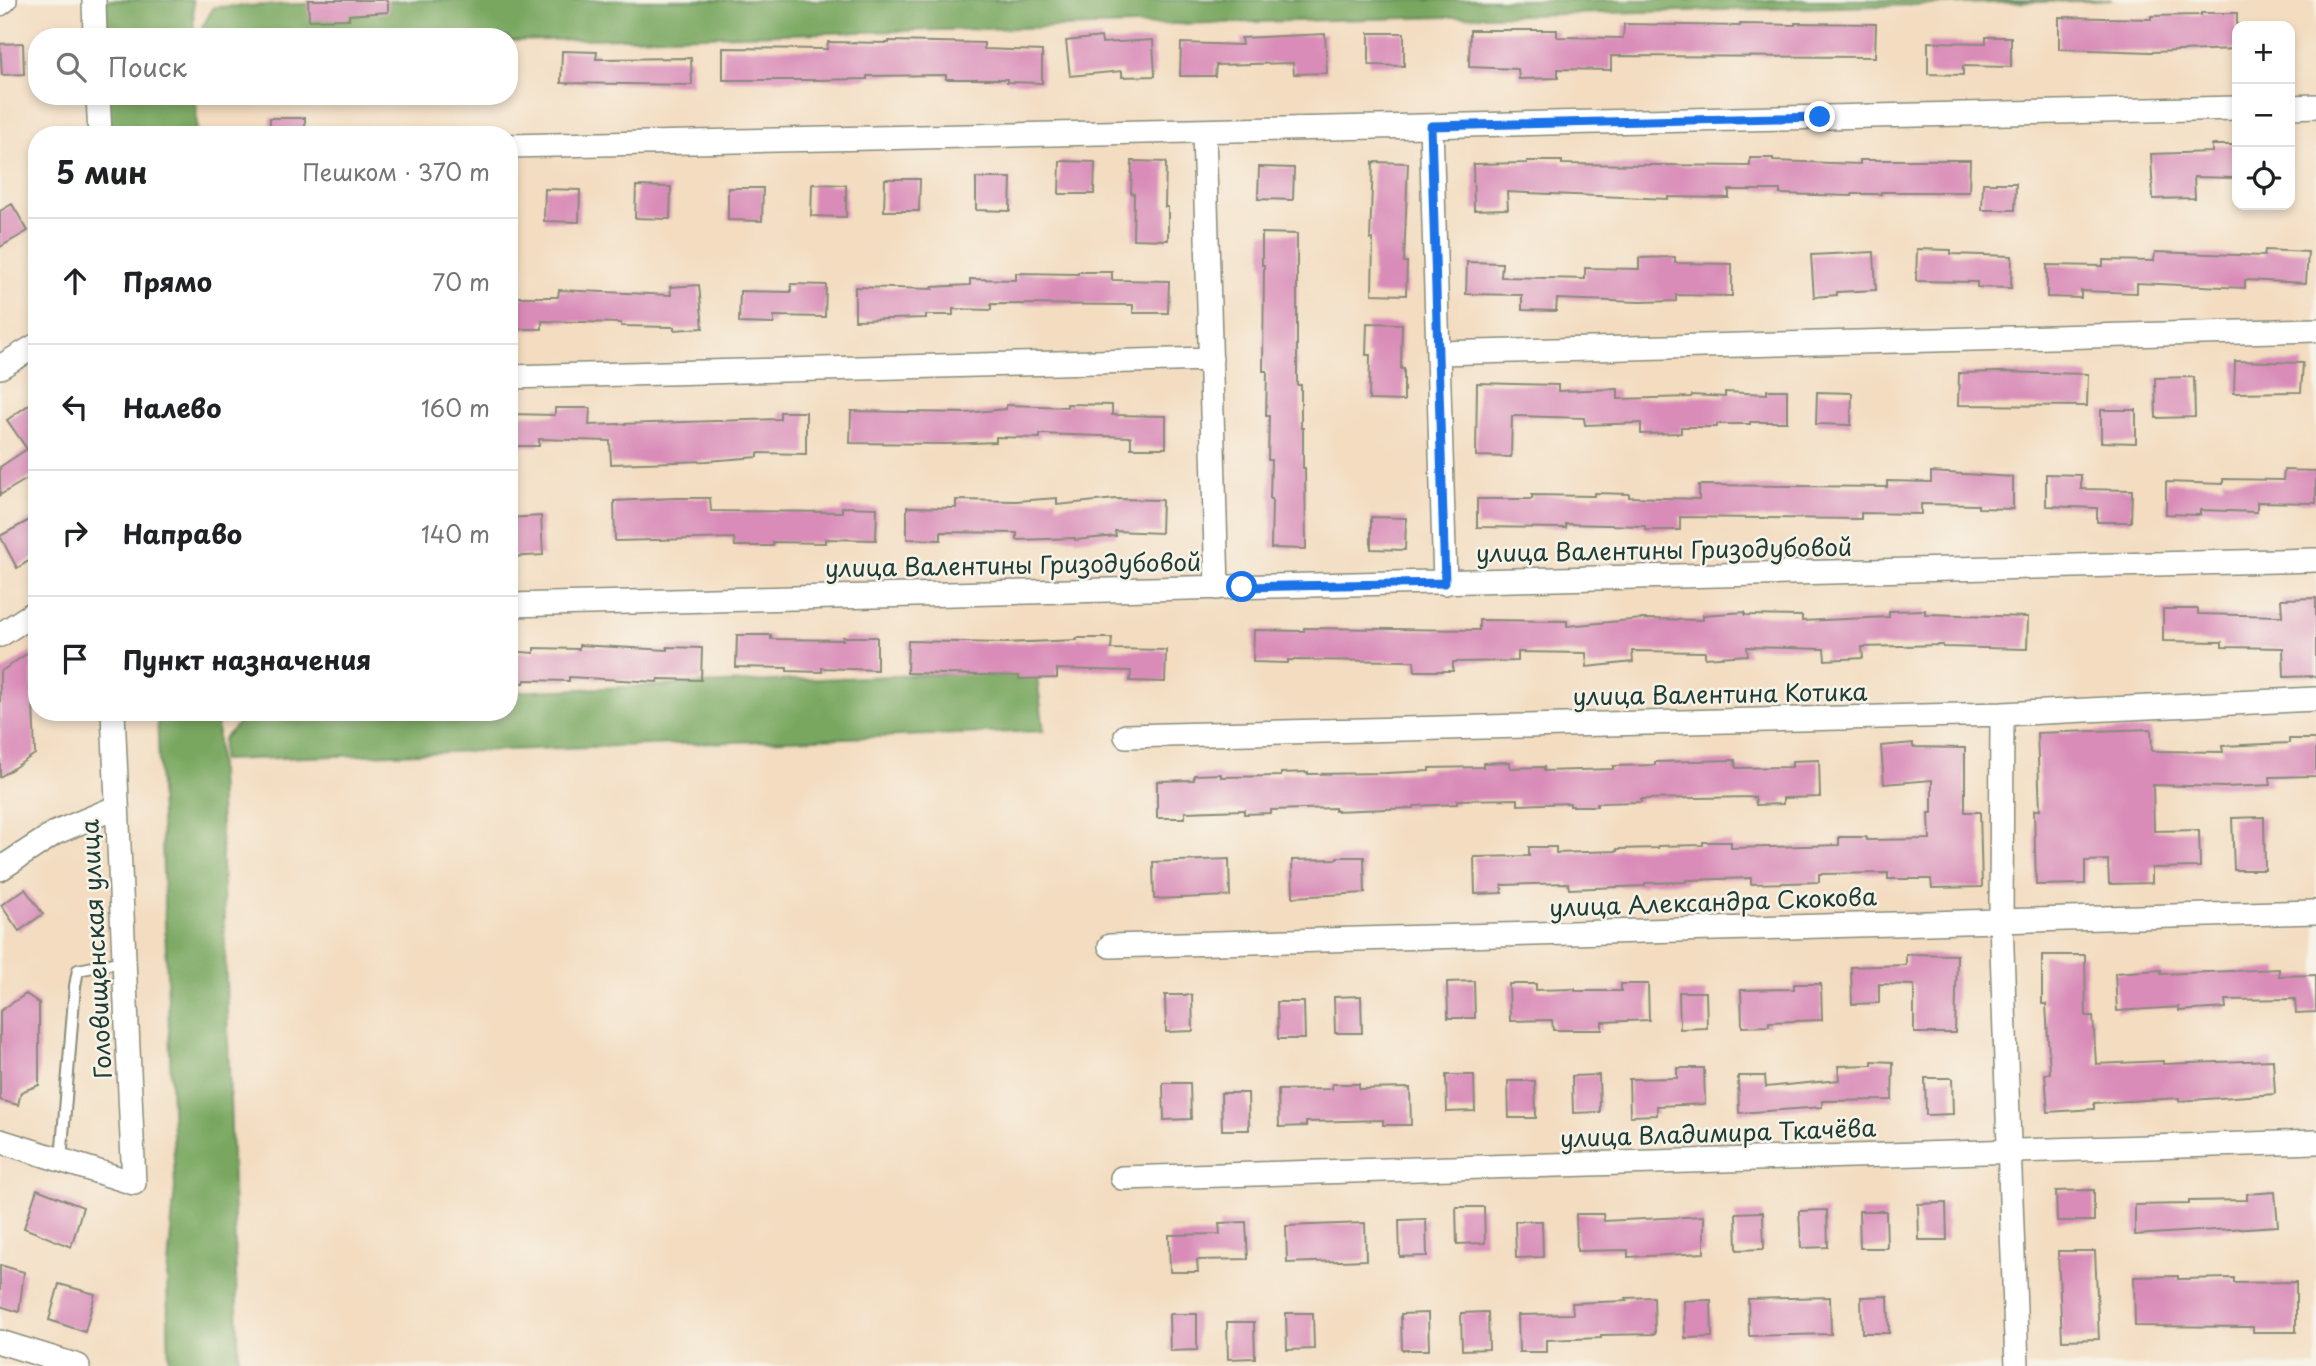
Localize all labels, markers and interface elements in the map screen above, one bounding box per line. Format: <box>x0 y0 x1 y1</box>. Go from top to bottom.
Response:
map controls <box>2232 21 2295 210</box>
button: + <box>2232 21 2295 84</box>
search box <box>28 28 518 105</box>
text: Поиск <box>108 47 187 86</box>
icon: search <box>52 48 90 86</box>
button: − <box>2232 84 2295 147</box>
route end <box>1804 101 1835 132</box>
button: locate <box>2232 147 2295 210</box>
text: 5 мин <box>56 149 148 194</box>
text: Пешком · 370 m <box>302 154 490 189</box>
icon: ahead <box>56 262 94 300</box>
text: Прямо <box>123 262 212 301</box>
text: 70 m <box>432 264 490 299</box>
icon: left <box>56 388 94 426</box>
text: Налево <box>123 388 221 427</box>
text: 160 m <box>421 390 490 425</box>
icon: right <box>56 514 94 552</box>
text: Направо <box>123 514 242 553</box>
text: 140 m <box>421 516 490 551</box>
street label: улица Валентины Гризодубовой <box>1476 528 1852 570</box>
street label: улица Валентины Гризодубовой <box>825 543 1201 585</box>
route start <box>1226 571 1257 602</box>
icon: arrive <box>56 640 94 678</box>
text: Пункт назначения <box>123 640 371 679</box>
street label: улица Валентина Котика <box>1572 672 1868 714</box>
street label: Головищенская улица <box>70 819 120 1080</box>
street label: улица Александра Скокова <box>1548 877 1877 925</box>
street label: улица Владимира Ткачёва <box>1559 1108 1877 1156</box>

